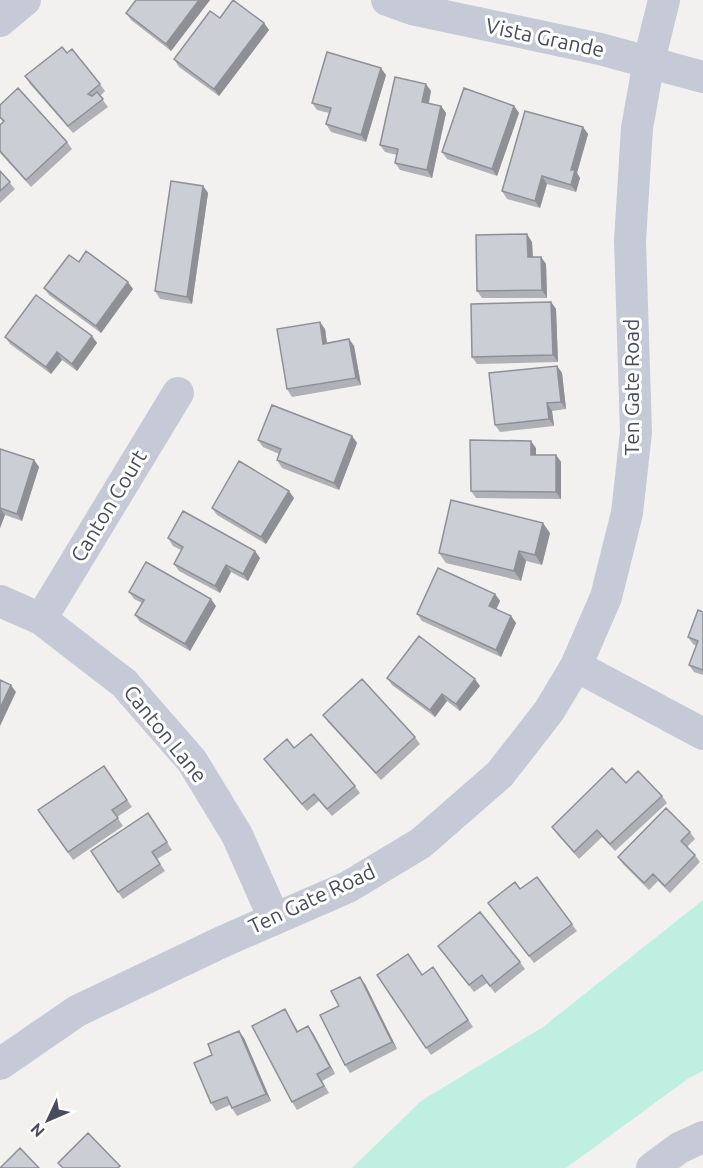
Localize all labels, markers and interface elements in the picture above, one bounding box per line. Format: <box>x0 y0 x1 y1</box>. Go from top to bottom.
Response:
street label: Vista Grande <box>484 13 607 61</box>
street label: Ten Gate Road <box>619 319 643 455</box>
street label: Canton Court <box>65 445 151 566</box>
street label: Canton Lane <box>119 680 212 787</box>
street label: Ten Gate Road <box>245 858 379 938</box>
north arrow <box>18 1090 78 1150</box>
text: N <box>27 1120 48 1141</box>

